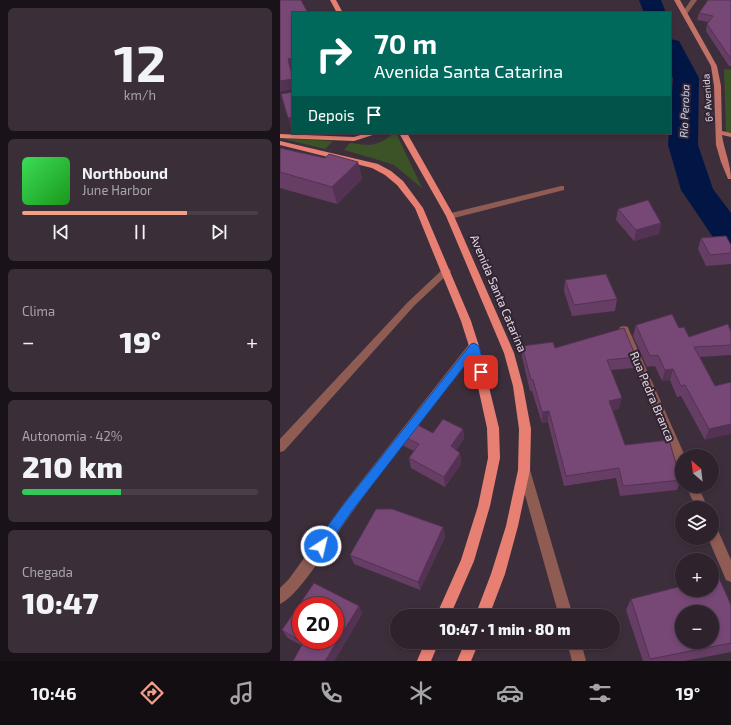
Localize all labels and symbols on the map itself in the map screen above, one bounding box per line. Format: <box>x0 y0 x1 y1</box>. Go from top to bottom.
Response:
street label: 6ª Avenida <box>699 74 715 122</box>
water label: Rio Peroba <box>677 84 691 138</box>
street label: Avenida Santa Catarina <box>468 232 530 354</box>
street label: Rua Pedra Branca <box>628 349 678 443</box>
pin <box>464 355 498 389</box>
north arrow <box>675 449 719 493</box>
position arrow <box>300 525 342 567</box>
speed limit sign: 20 <box>292 597 344 649</box>

